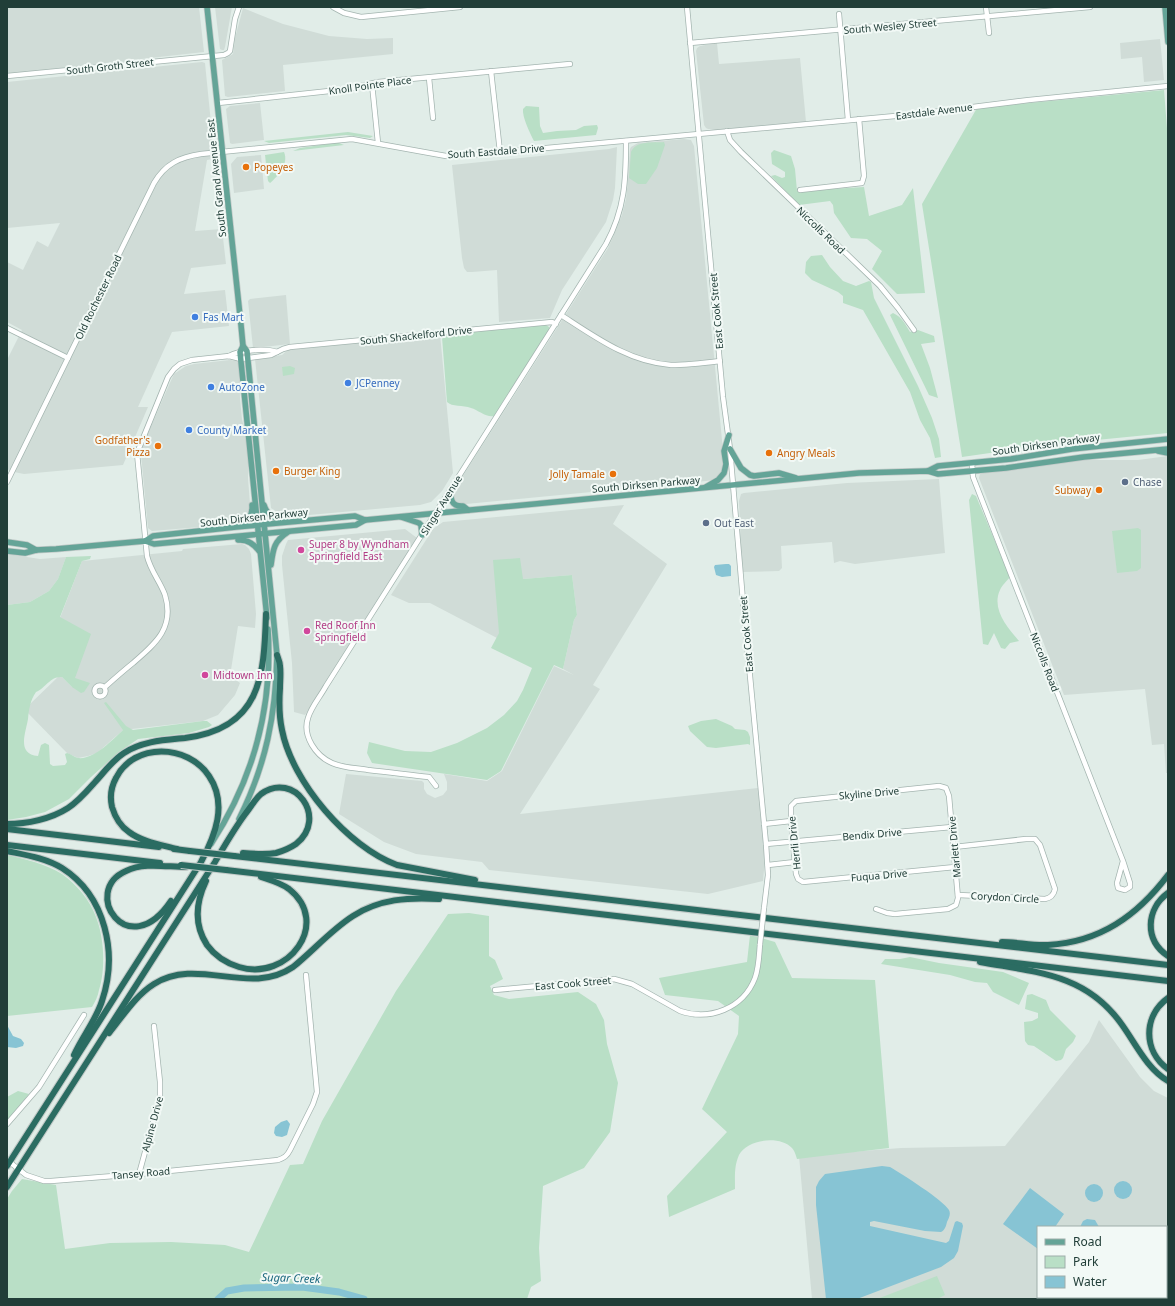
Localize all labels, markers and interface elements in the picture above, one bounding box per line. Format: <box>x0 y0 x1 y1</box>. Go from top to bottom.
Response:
street label: South Wesley Street <box>843 15 937 37</box>
street label: South Groth Street <box>66 54 155 78</box>
street label: Knoll Pointe Place <box>328 72 413 98</box>
street label: Eastdale Avenue <box>895 99 974 123</box>
street label: South Grand Avenue East <box>203 118 229 238</box>
street label: South Eastdale Drive <box>447 141 545 161</box>
place label: Popeyes <box>254 160 293 174</box>
marker: Popeyes <box>241 162 251 172</box>
street label: Niccolls Road <box>794 203 848 257</box>
street label: Old Rochester Road <box>71 252 125 342</box>
street label: East Cook Street <box>706 272 726 350</box>
place label: Fas Mart <box>203 310 244 324</box>
marker: Fas Mart <box>190 312 200 322</box>
street label: South Shackelford Drive <box>359 322 473 348</box>
place label: JCPenney <box>355 376 401 390</box>
marker: JCPenney <box>343 378 353 388</box>
place label: AutoZone <box>219 380 265 394</box>
marker: AutoZone <box>206 382 216 392</box>
place label: County Market <box>197 423 267 437</box>
marker: County Market <box>184 425 194 435</box>
street label: South Dirksen Parkway <box>991 429 1102 458</box>
place label: Godfather's Pizza <box>95 433 150 459</box>
marker: Godfather's Pizza <box>153 441 163 451</box>
place label: Angry Meals <box>777 446 835 460</box>
marker: Angry Meals <box>764 448 774 458</box>
place label: Burger King <box>284 464 340 478</box>
marker: Burger King <box>271 466 281 476</box>
place label: Jolly Tamale <box>549 467 605 481</box>
marker: Jolly Tamale <box>608 469 618 479</box>
street label: Singer Avenue <box>417 472 465 537</box>
street label: South Dirksen Parkway <box>591 472 701 496</box>
place label: Chase <box>1133 475 1162 489</box>
marker: Chase <box>1120 477 1130 487</box>
place label: Subway <box>1055 483 1092 497</box>
marker: Subway <box>1094 485 1104 495</box>
street label: South Dirksen Parkway <box>199 504 310 530</box>
place label: Out East <box>714 516 754 530</box>
marker: Out East <box>701 518 711 528</box>
place label: Super 8 by Wyndham Springfield East <box>309 537 409 563</box>
marker: Super 8 by Wyndham Springfield East <box>296 545 306 555</box>
street label: East Cook Street <box>736 595 756 673</box>
place label: Red Roof Inn Springfield <box>315 618 376 644</box>
marker: Red Roof Inn Springfield <box>302 626 312 636</box>
street label: Niccolls Road <box>1027 630 1063 694</box>
place label: Midtown Inn <box>213 668 273 682</box>
marker: Midtown Inn <box>200 670 210 680</box>
street label: Skyline Drive <box>838 783 900 803</box>
street label: Herrli Drive <box>784 815 804 870</box>
street label: Marlett Drive <box>944 815 964 878</box>
street label: Bendix Drive <box>842 824 903 844</box>
street label: Fuqua Drive <box>850 866 908 884</box>
street label: Corydon Circle <box>970 888 1040 906</box>
street label: East Cook Street <box>534 973 612 993</box>
street label: Alpine Drive <box>138 1094 166 1153</box>
street label: Tansey Road <box>111 1163 171 1183</box>
legend <box>1037 1226 1167 1298</box>
text: Road <box>1073 1233 1102 1250</box>
text: Park <box>1073 1253 1099 1270</box>
water label: Sugar Creek <box>261 1269 321 1286</box>
text: Water <box>1073 1273 1107 1290</box>

